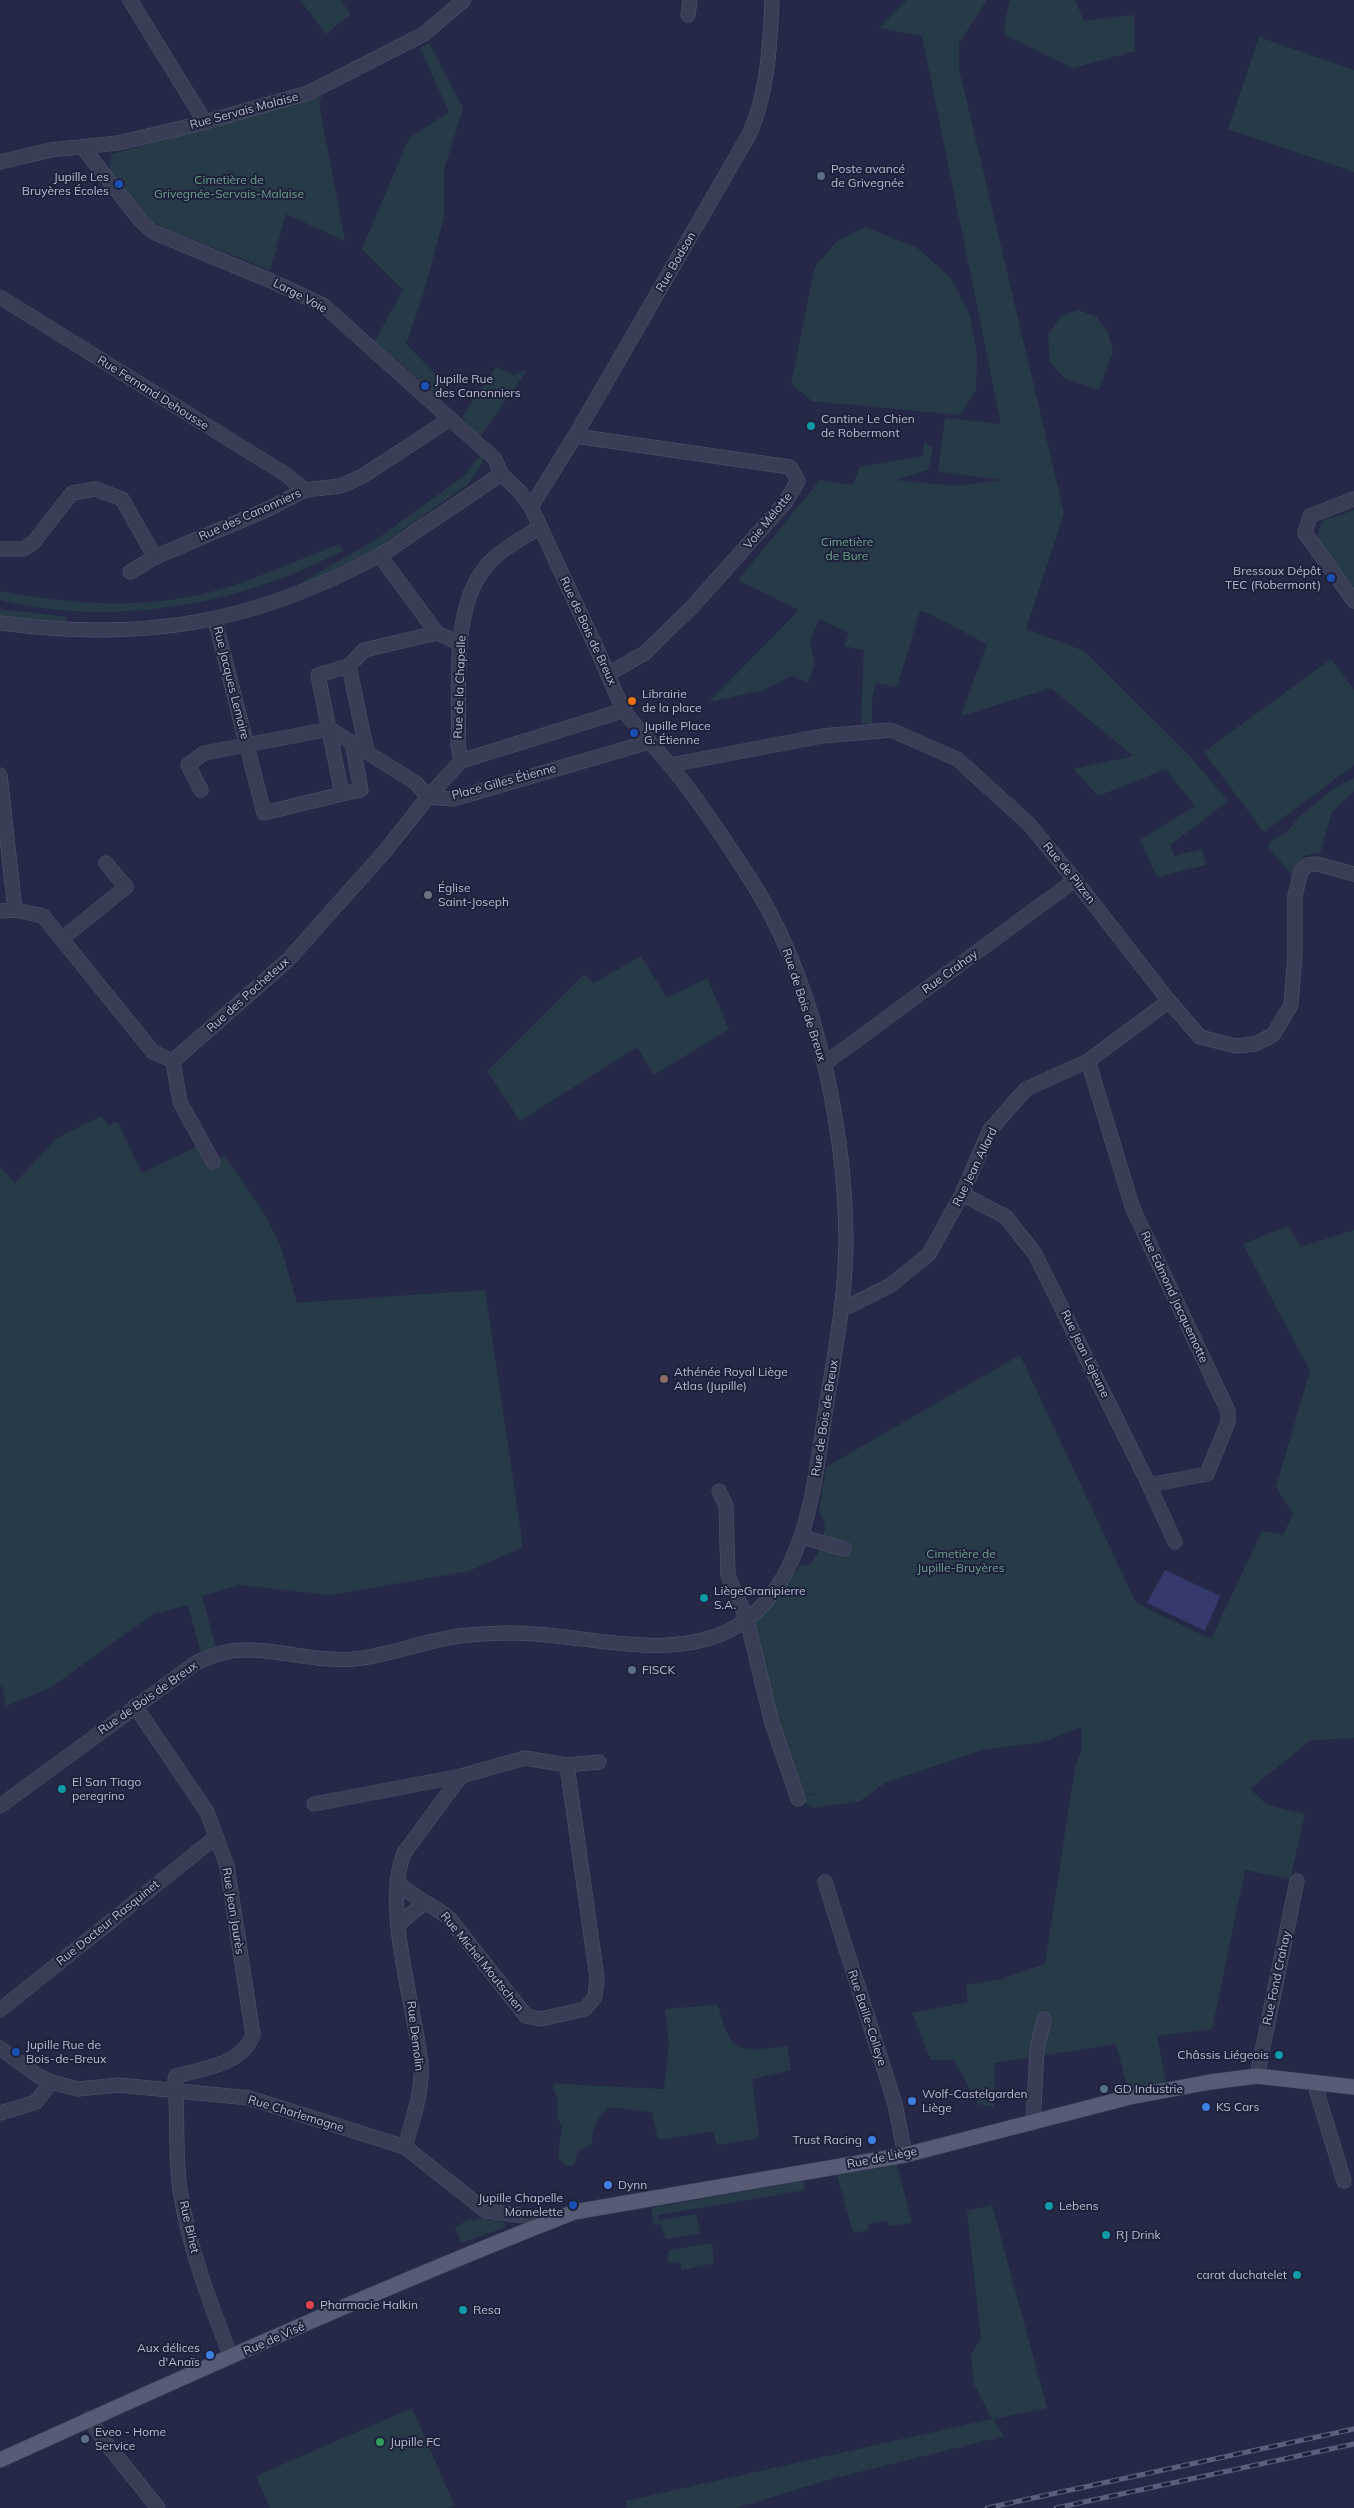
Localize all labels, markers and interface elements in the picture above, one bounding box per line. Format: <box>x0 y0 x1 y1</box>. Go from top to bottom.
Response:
street label: Rue Servais Malaise <box>188 90 300 132</box>
place label: Poste avancé de Grivegnée <box>831 162 905 190</box>
place label: Jupille Les Bruyères Écoles <box>22 170 109 198</box>
marker: Poste avancé de Grivegnée <box>815 170 827 182</box>
park label: Cimetière de Grivegnée-Servais-Malaise <box>154 173 304 201</box>
marker: Jupille Les Bruyères Écoles <box>113 178 125 190</box>
street label: Rue Bodson <box>653 229 699 295</box>
street label: Large Voie <box>271 276 329 316</box>
street label: Rue Fernand Dehousse <box>95 353 211 433</box>
place label: Jupille Rue des Canonniers <box>435 372 521 400</box>
marker: Jupille Rue des Canonniers <box>419 380 431 392</box>
place label: Cantine Le Chien de Robermont <box>821 412 915 440</box>
marker: Cantine Le Chien de Robermont <box>805 420 817 432</box>
street label: Rue des Canonniers <box>197 486 303 544</box>
street label: Voie Mélotte <box>741 490 795 552</box>
park label: Cimetière de Bure <box>821 535 873 563</box>
place label: Bressoux Dépôt TEC (Robermont) <box>1225 564 1321 592</box>
marker: Bressoux Dépôt TEC (Robermont) <box>1325 572 1337 584</box>
street label: Rue de Bois de Breux <box>557 575 619 687</box>
street label: Rue Jacques Lemaire <box>210 625 252 741</box>
street label: Rue de la Chapelle <box>451 635 469 739</box>
place label: Librairie de la place <box>642 687 702 715</box>
marker: Librairie de la place <box>626 695 638 707</box>
place label: Jupille Place G. Étienne <box>644 719 711 747</box>
marker: Jupille Place G. Étienne <box>628 727 640 739</box>
street label: Place Gilles Étienne <box>450 761 558 803</box>
street label: Rue de Pilzen <box>1040 839 1098 907</box>
place label: Église Saint-Joseph <box>438 881 509 909</box>
marker: Église Saint-Joseph <box>422 889 434 901</box>
street label: Rue de Bois de Breux <box>779 947 829 1063</box>
street label: Rue Crahay <box>919 947 981 997</box>
street label: Rue des Pocheteux <box>204 954 292 1036</box>
street label: Rue Jean Allard <box>950 1125 1000 1209</box>
street label: Rue Edmond Jacquemotte <box>1137 1229 1211 1365</box>
street label: Rue Jean Lejeune <box>1058 1308 1112 1400</box>
street label: Rue de Bois de Breux <box>809 1359 841 1477</box>
place label: Athénée Royal Liège Atlas (Jupille) <box>674 1365 788 1393</box>
marker: Athénée Royal Liège Atlas (Jupille) <box>658 1373 670 1385</box>
park label: Cimetière de Jupille-Bruyères <box>917 1547 1005 1575</box>
place label: LiègeGranipierre S.A. <box>714 1584 806 1612</box>
marker: LiègeGranipierre S.A. <box>698 1592 710 1604</box>
street label: Rue de Bois de Breux <box>96 1658 200 1738</box>
place label: FISCK <box>642 1663 675 1677</box>
marker: FISCK <box>626 1664 638 1676</box>
place label: El San Tiago peregrino <box>72 1775 141 1803</box>
marker: El San Tiago peregrino <box>56 1783 68 1795</box>
street label: Rue Jean Jaurès <box>219 1867 247 1955</box>
street label: Rue Docteur Rasquinet <box>54 1877 162 1969</box>
street label: Rue Michel Moutschen <box>437 1909 527 2015</box>
street label: Rue Fond Crahay <box>1260 1930 1294 2026</box>
street label: Rue Baille-Colleye <box>845 1968 889 2068</box>
street label: Rue Demolin <box>404 2000 426 2072</box>
place label: Jupille Rue de Bois-de-Breux <box>26 2038 106 2066</box>
marker: Jupille Rue de Bois-de-Breux <box>10 2046 22 2058</box>
place label: Châssis Liégeois <box>1177 2048 1269 2062</box>
marker: Châssis Liégeois <box>1273 2049 1285 2061</box>
place label: GD Industrie <box>1114 2082 1183 2096</box>
marker: GD Industrie <box>1098 2083 1110 2095</box>
place label: Wolf-Castelgarden Liège <box>922 2087 1028 2115</box>
street label: Rue Charlemagne <box>246 2093 346 2135</box>
marker: Wolf-Castelgarden Liège <box>906 2095 918 2107</box>
place label: KS Cars <box>1216 2100 1259 2114</box>
marker: KS Cars <box>1200 2101 1212 2113</box>
place label: Trust Racing <box>793 2133 862 2147</box>
marker: Trust Racing <box>866 2134 878 2146</box>
street label: Rue de Liège <box>846 2144 918 2172</box>
place label: Dynn <box>618 2178 647 2192</box>
marker: Dynn <box>602 2179 614 2191</box>
place label: Jupille Chapelle Momelette <box>478 2191 563 2219</box>
street label: Rue Bihet <box>176 2199 202 2255</box>
marker: Jupille Chapelle Momelette <box>567 2199 579 2211</box>
place label: Lebens <box>1059 2199 1099 2213</box>
marker: Lebens <box>1043 2200 1055 2212</box>
place label: RJ Drink <box>1116 2228 1161 2242</box>
marker: RJ Drink <box>1100 2229 1112 2241</box>
place label: carat duchatelet <box>1197 2268 1287 2282</box>
marker: carat duchatelet <box>1291 2269 1303 2281</box>
place label: Pharmacie Halkin <box>320 2298 418 2312</box>
marker: Pharmacie Halkin <box>304 2299 316 2311</box>
place label: Resa <box>473 2303 501 2317</box>
marker: Resa <box>457 2304 469 2316</box>
street label: Rue de Visé <box>241 2319 307 2359</box>
place label: Aux délices d'Anaïs <box>137 2341 200 2369</box>
marker: Aux délices d'Anaïs <box>204 2349 216 2361</box>
place label: Eveo - Home Service <box>95 2425 166 2453</box>
marker: Eveo - Home Service <box>79 2433 91 2445</box>
place label: Jupille FC <box>390 2435 441 2449</box>
marker: Jupille FC <box>374 2436 386 2448</box>

